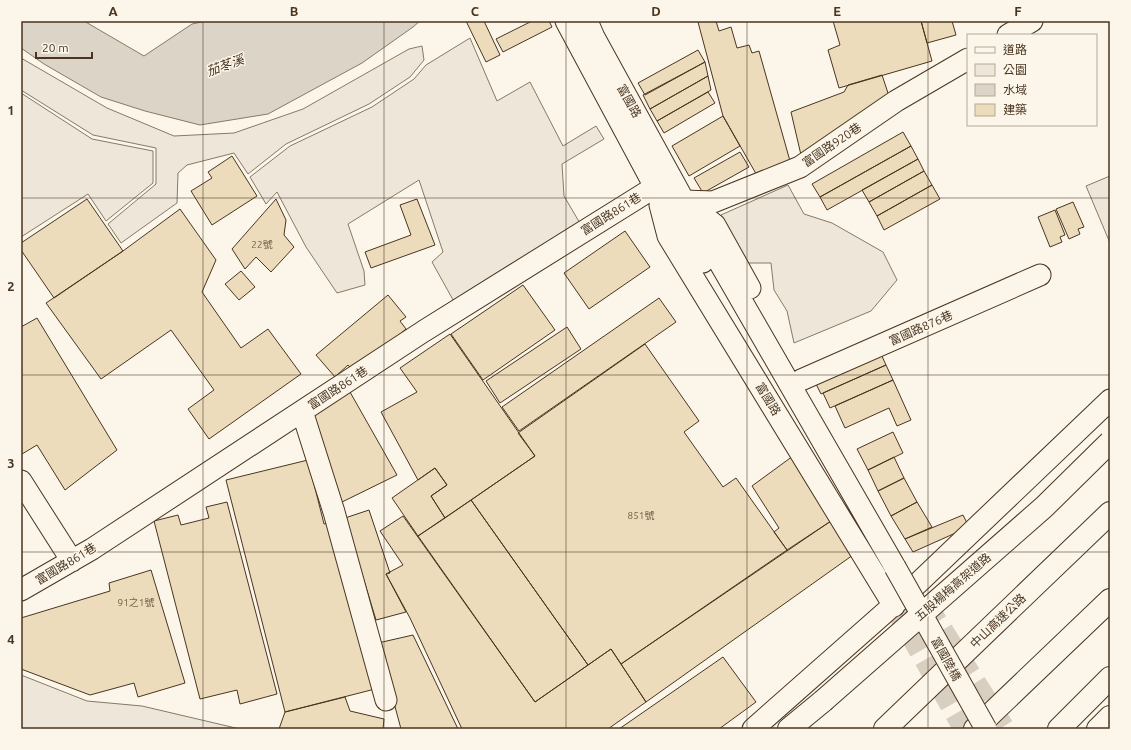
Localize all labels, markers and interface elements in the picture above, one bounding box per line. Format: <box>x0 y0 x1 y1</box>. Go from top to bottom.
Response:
text: A <box>108 4 118 18</box>
text: B <box>290 4 299 18</box>
text: C <box>471 4 480 18</box>
text: D <box>651 4 661 18</box>
text: E <box>833 4 841 18</box>
text: F <box>1014 4 1022 18</box>
scale bar <box>36 34 92 60</box>
legend <box>967 34 1097 126</box>
text: 20 m <box>42 41 69 54</box>
text: 道路 <box>1003 43 1027 56</box>
water label: 茄苳溪 <box>204 51 248 78</box>
text: 公園 <box>1003 63 1027 76</box>
street label: 富國路 <box>615 82 644 120</box>
text: 水域 <box>1003 83 1027 96</box>
text: 1 <box>7 103 15 117</box>
text: 建築 <box>1003 103 1027 116</box>
street label: 富國路920巷 <box>800 120 864 169</box>
street label: 富國路861巷 <box>578 190 643 237</box>
house number: 22號 <box>251 239 273 250</box>
text: 2 <box>7 279 15 293</box>
street label: 富國路876巷 <box>887 308 955 347</box>
street label: 富國路861巷 <box>306 364 370 412</box>
street label: 富國路 <box>754 380 783 418</box>
text: 3 <box>7 456 15 470</box>
house number: 851號 <box>628 510 654 521</box>
street label: 富國路861巷 <box>33 540 98 587</box>
street label: 五股楊梅高架道路 <box>912 550 993 623</box>
street label: 中山高速公路 <box>967 591 1028 650</box>
house number: 91之1號 <box>118 597 154 608</box>
text: 4 <box>7 632 15 646</box>
street label: 富國陸橋 <box>929 635 964 683</box>

